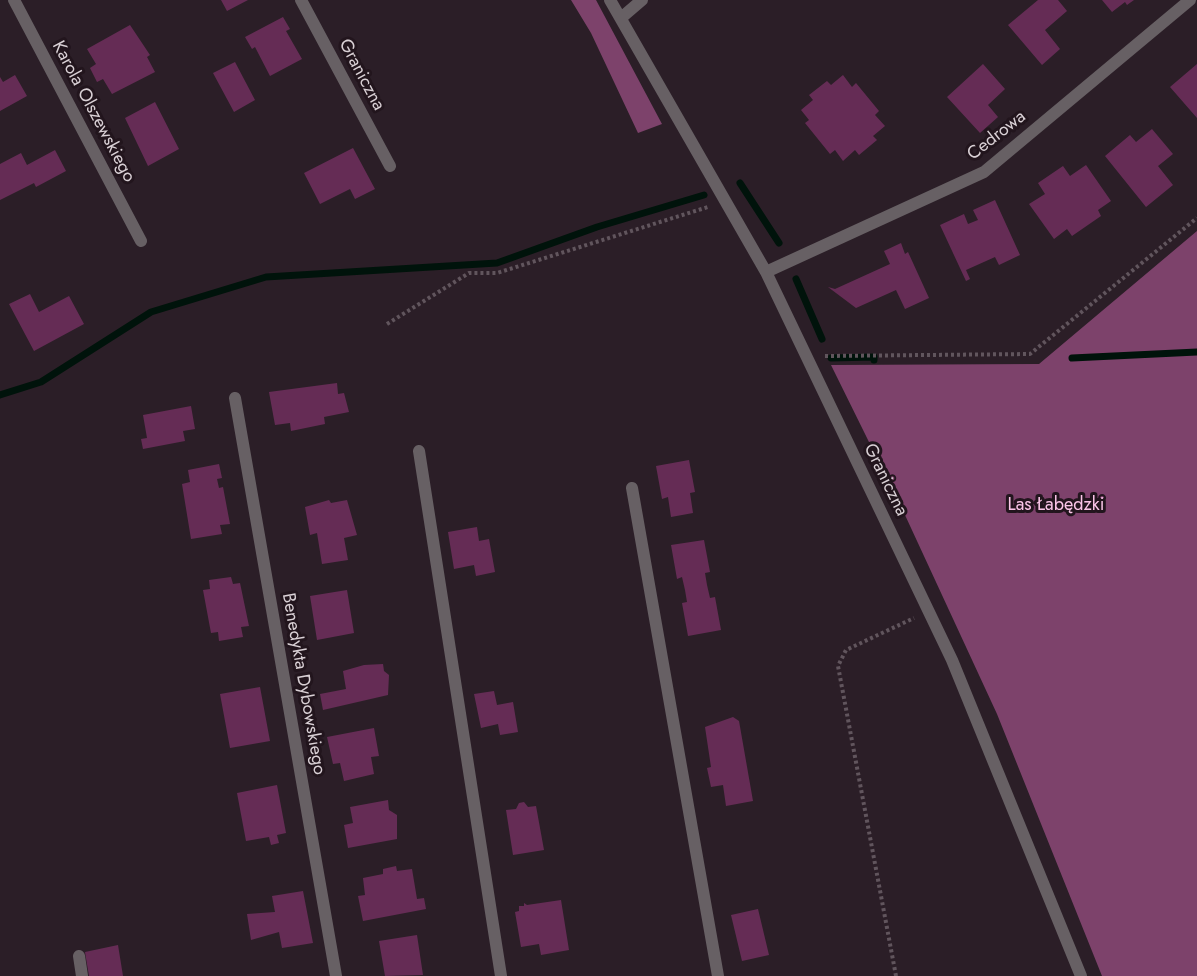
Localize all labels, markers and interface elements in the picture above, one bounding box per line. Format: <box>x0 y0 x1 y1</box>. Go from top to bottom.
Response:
street label: Graniczna <box>333 36 389 114</box>
street label: Karola Olszewskiego <box>47 38 139 186</box>
street label: Cedrowa <box>963 106 1031 166</box>
street label: Graniczna <box>858 440 912 520</box>
park label: Las Łabędzki <box>1008 495 1104 517</box>
street label: Benedykta Dybowskiego <box>276 591 330 777</box>

